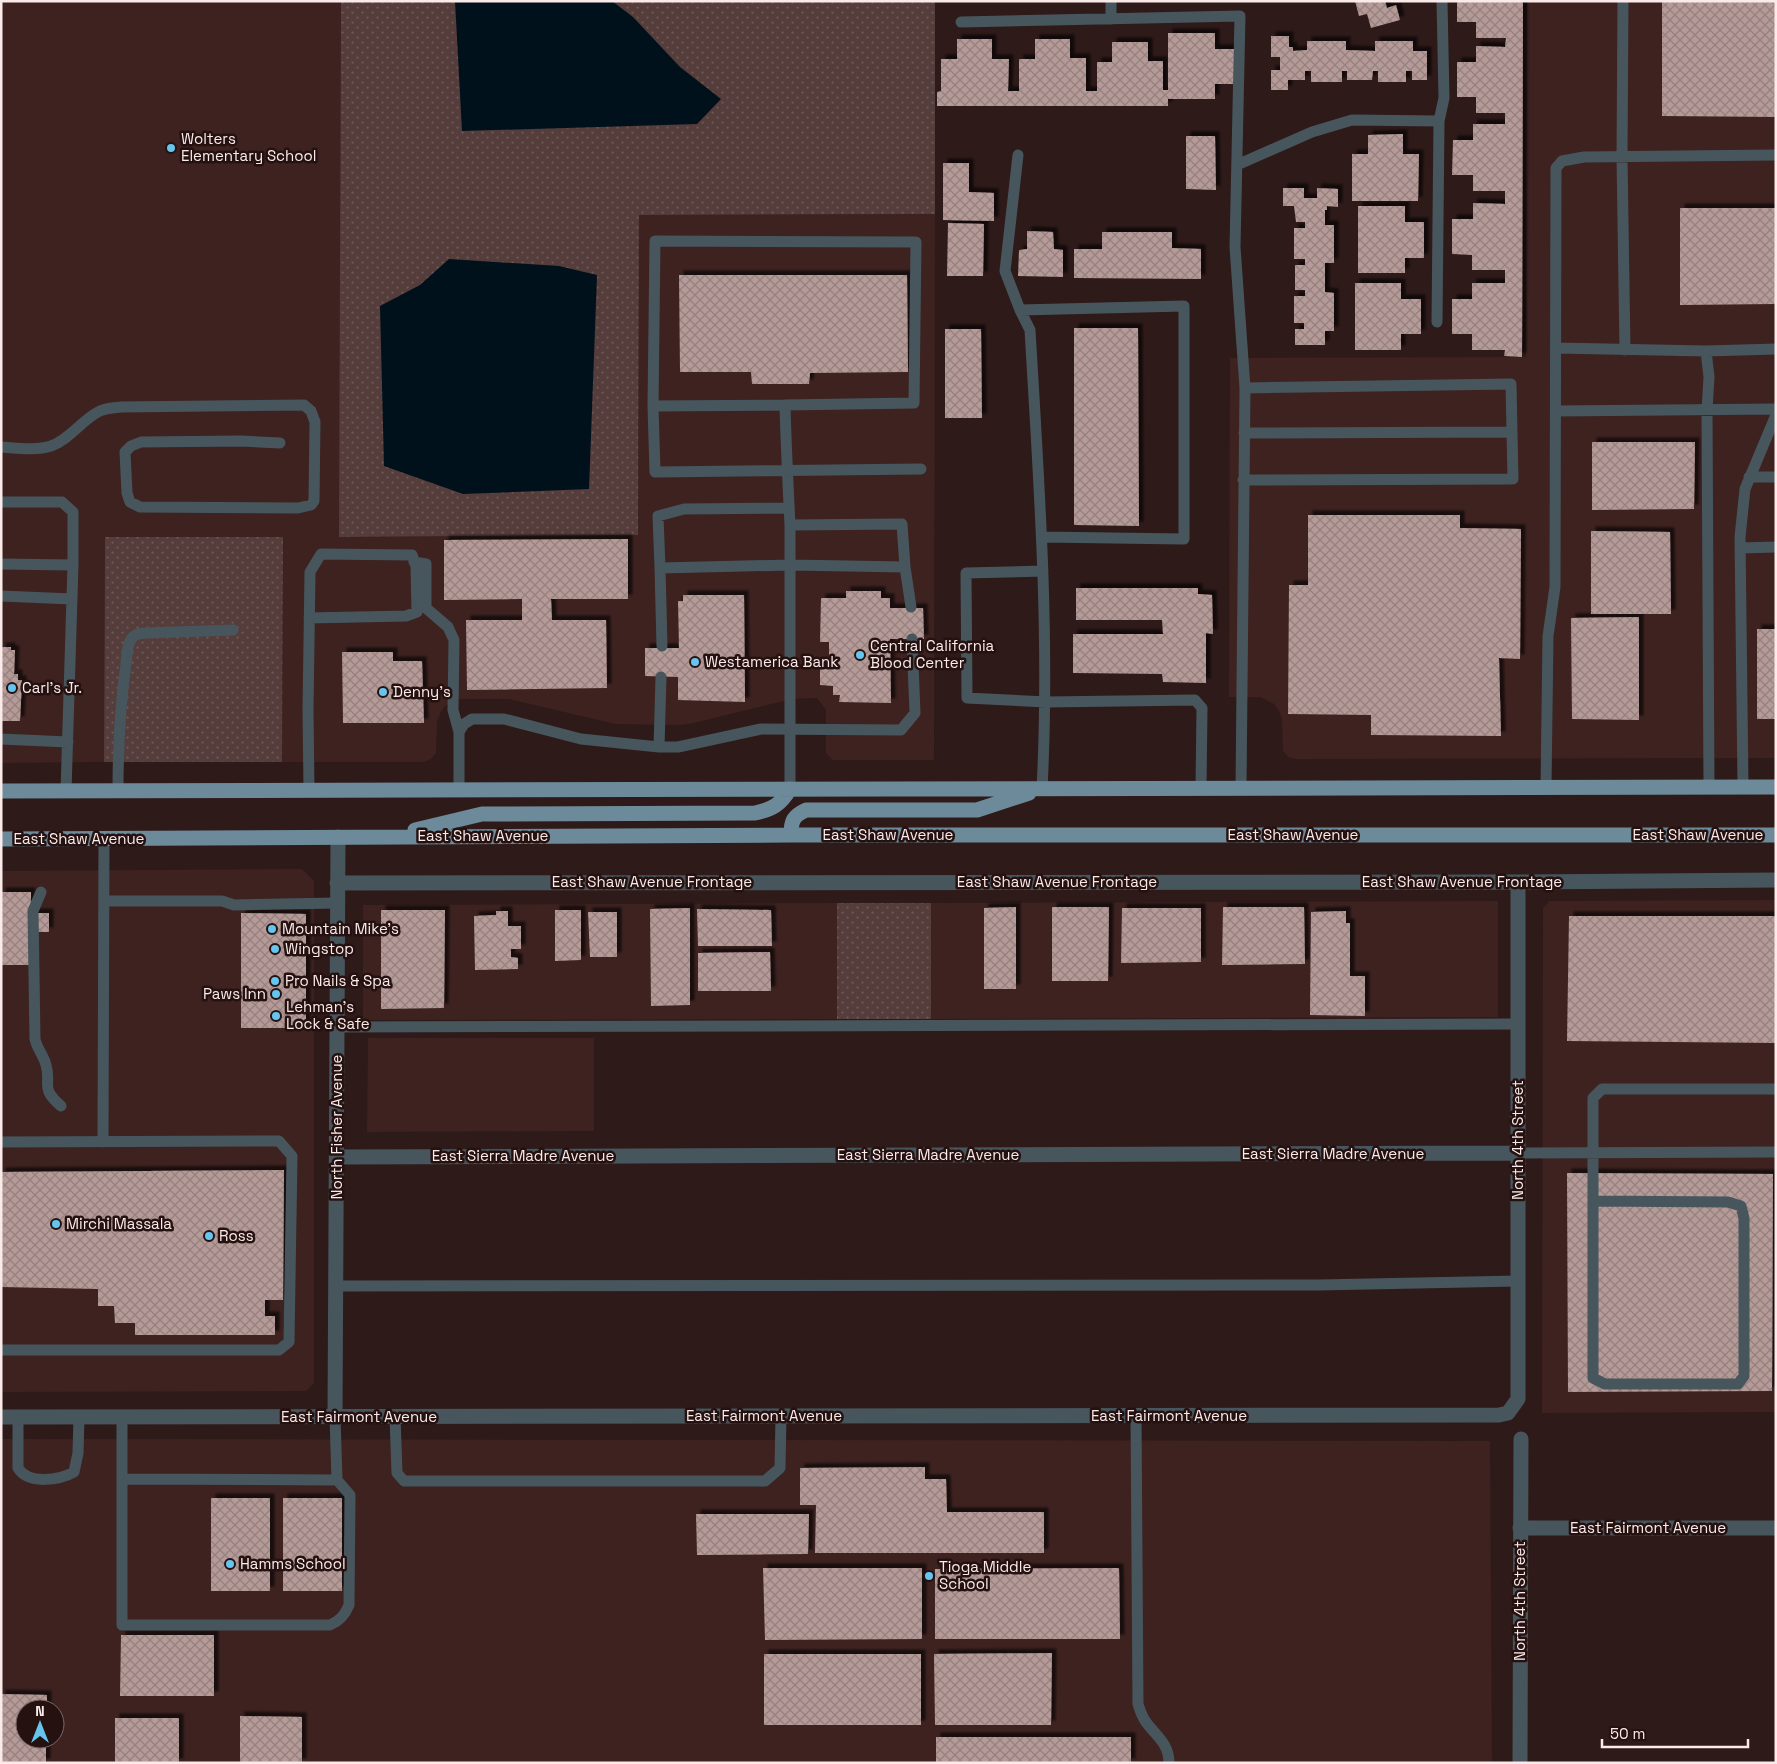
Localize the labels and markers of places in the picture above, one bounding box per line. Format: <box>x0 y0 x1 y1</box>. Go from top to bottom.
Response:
place label: Wolters Elementary School <box>181 129 317 165</box>
marker: Wolters Elementary School <box>165 142 177 154</box>
place label: Central California Blood Center <box>870 636 995 672</box>
marker: Central California Blood Center <box>854 649 866 661</box>
place label: Westamerica Bank <box>705 652 838 671</box>
marker: Westamerica Bank <box>689 656 701 668</box>
place label: Carl's Jr. <box>22 678 82 697</box>
marker: Carl's Jr. <box>6 682 18 694</box>
place label: Denny's <box>393 682 451 701</box>
marker: Denny's <box>377 686 389 698</box>
place label: Mountain Mike's <box>282 919 399 938</box>
marker: Mountain Mike's <box>266 923 278 935</box>
place label: Wingstop <box>285 939 354 958</box>
marker: Wingstop <box>269 943 281 955</box>
place label: Pro Nails & Spa <box>285 971 391 990</box>
marker: Pro Nails & Spa <box>269 975 281 987</box>
place label: Paws Inn <box>203 984 266 1003</box>
marker: Paws Inn <box>270 988 282 1000</box>
place label: Lehman's Lock & Safe <box>286 997 370 1033</box>
marker: Lehman's Lock & Safe <box>270 1010 282 1022</box>
place label: Mirchi Massala <box>66 1214 172 1233</box>
marker: Mirchi Massala <box>50 1218 62 1230</box>
place label: Ross <box>219 1226 254 1245</box>
marker: Ross <box>203 1230 215 1242</box>
place label: Hamms School <box>240 1554 346 1573</box>
place label: Tioga Middle School <box>939 1557 1031 1593</box>
marker: Hamms School <box>224 1558 236 1570</box>
marker: Tioga Middle School <box>923 1570 935 1582</box>

